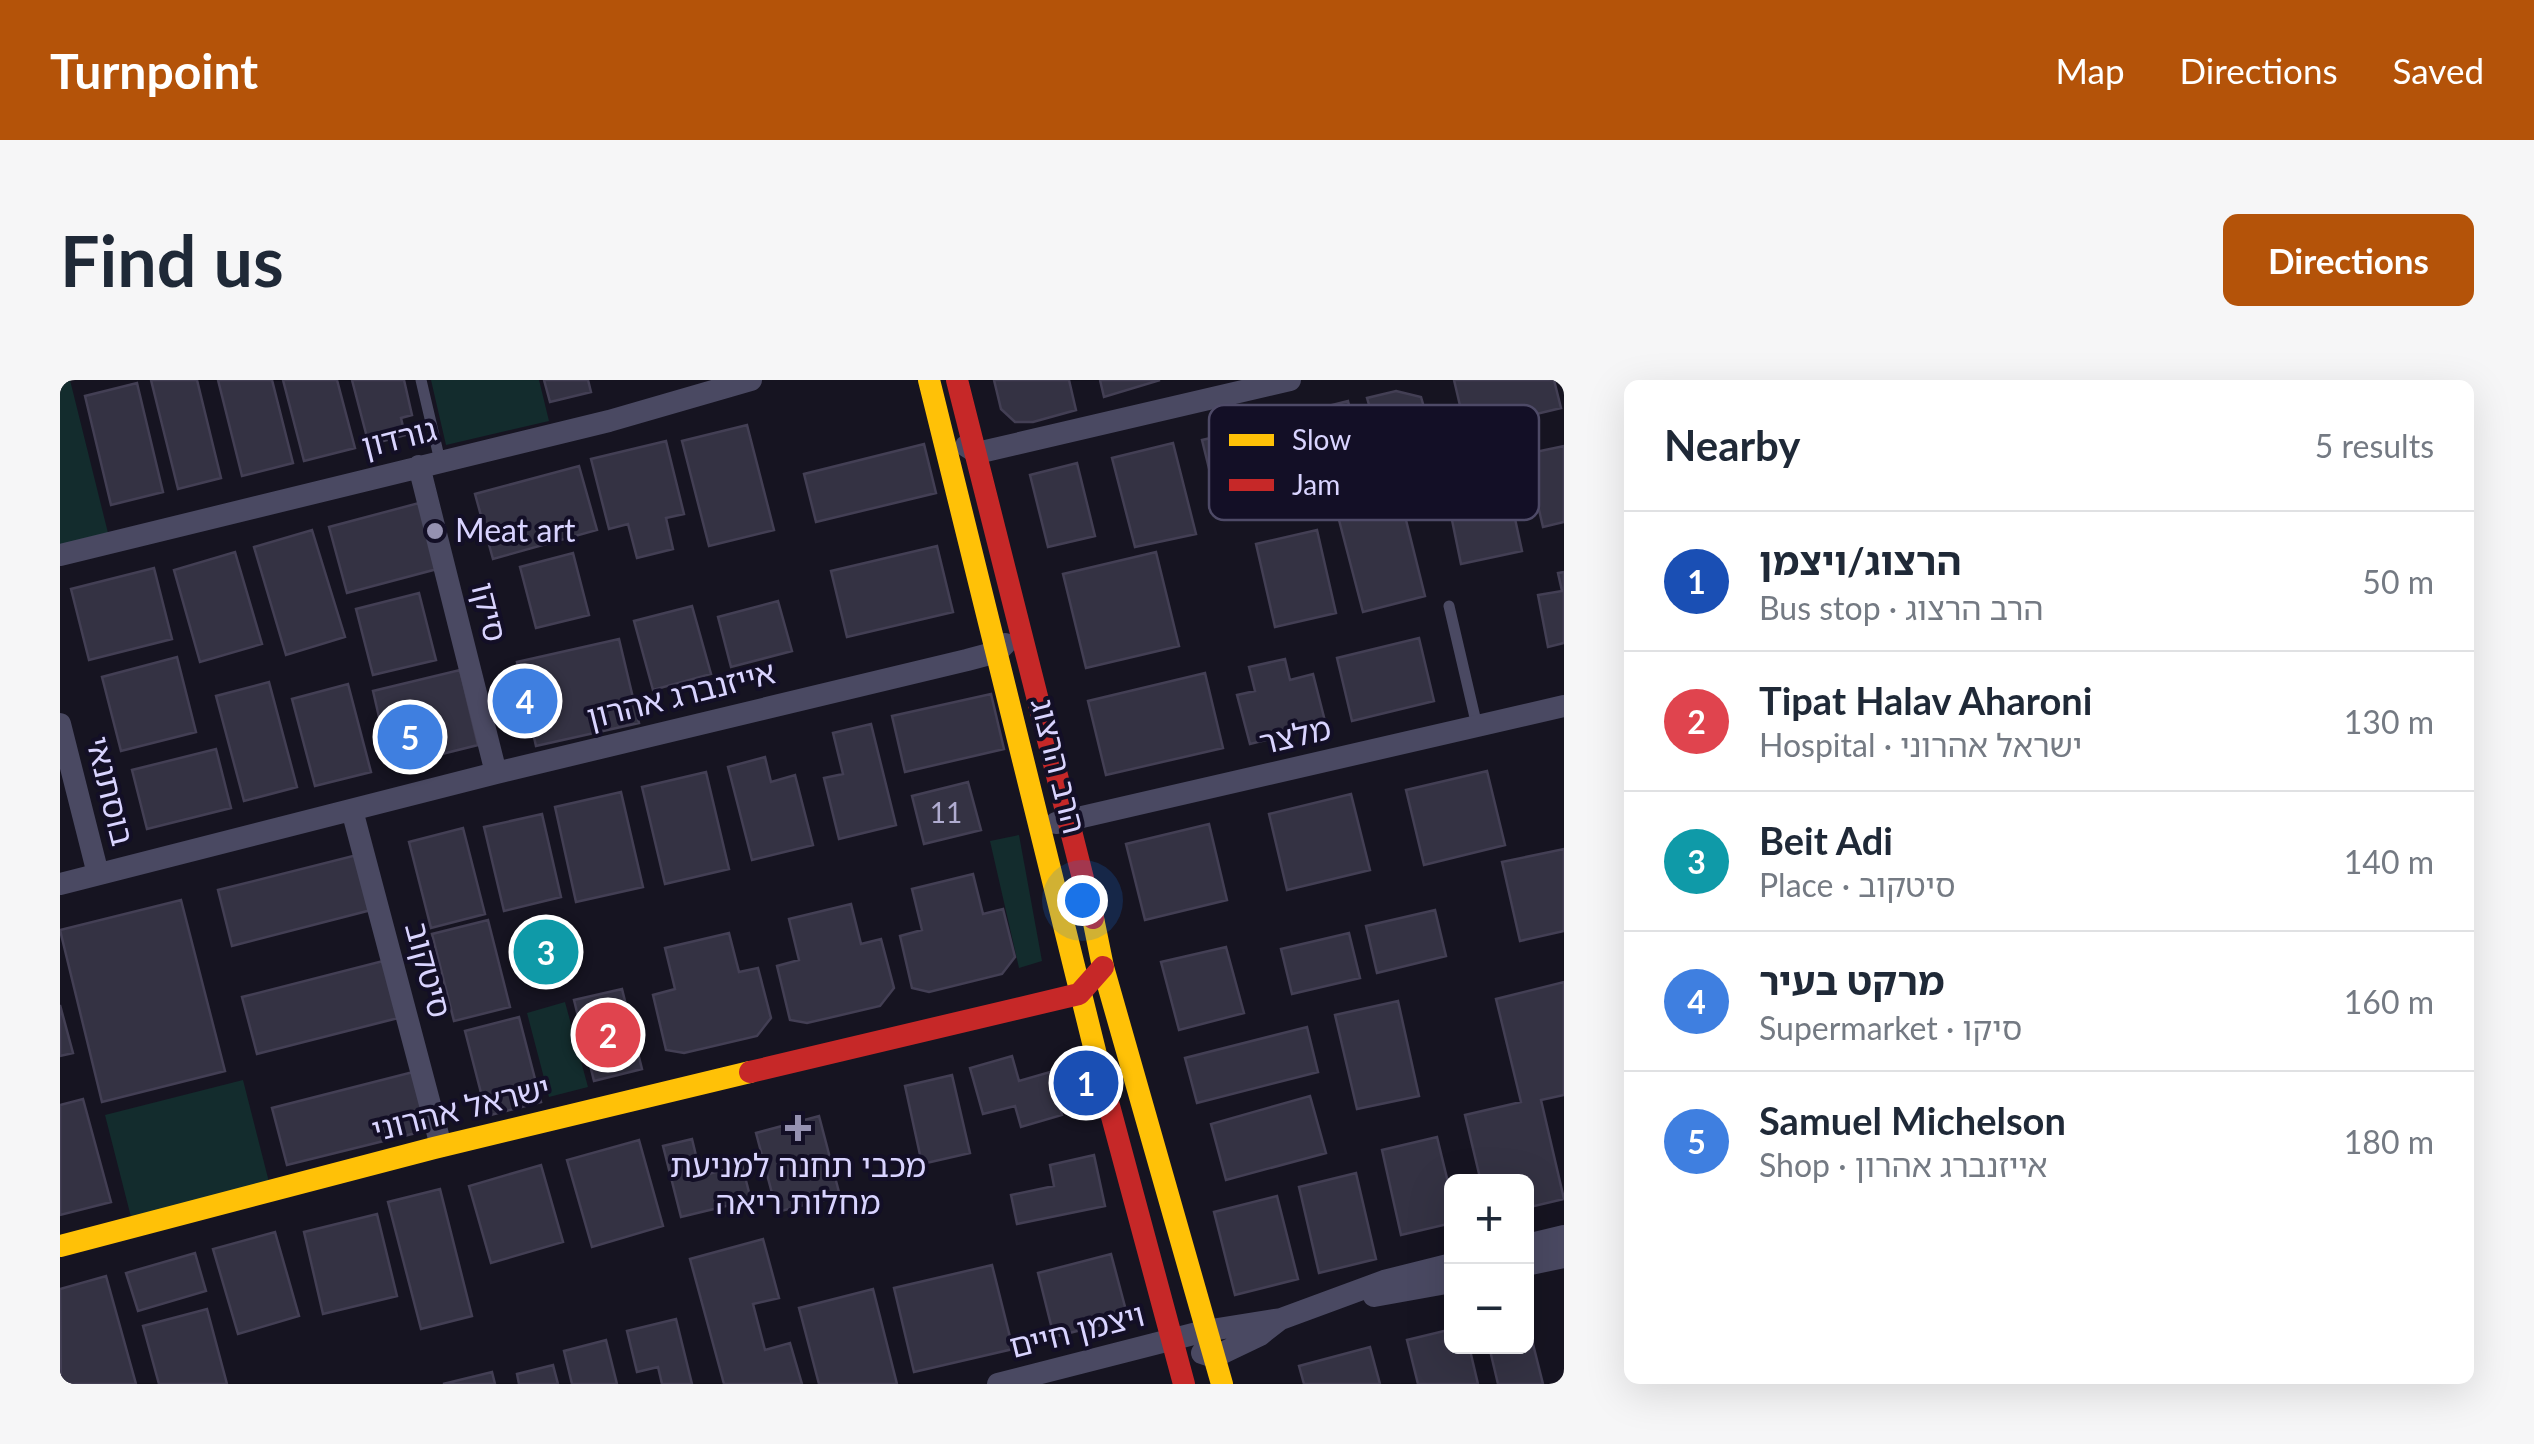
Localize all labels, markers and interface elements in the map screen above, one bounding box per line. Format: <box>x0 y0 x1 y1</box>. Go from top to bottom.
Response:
text: Turnpoint <box>50 42 258 99</box>
text: Map <box>2056 49 2125 91</box>
text: Directions <box>2180 49 2338 91</box>
text: Saved <box>2393 49 2484 91</box>
button: Directions <box>2223 214 2474 306</box>
text: Find us <box>60 218 284 302</box>
legend <box>1209 405 1539 520</box>
street label: גורדון <box>357 408 440 465</box>
text: Nearby <box>1664 420 1801 470</box>
text: Slow <box>1292 422 1351 456</box>
text: 5 results <box>2315 426 2434 465</box>
text: Jam <box>1292 467 1340 501</box>
place label: Meat art <box>455 510 576 549</box>
marker: Meat art <box>424 520 446 542</box>
text: הרצוג/ויצמן <box>1759 537 1961 583</box>
text: 1 <box>1687 562 1706 601</box>
text: 50 m <box>2362 562 2434 601</box>
street label: סיקו <box>464 578 517 645</box>
text: Bus stop · הרב הרצוג <box>1759 588 2044 627</box>
street label: אייזנברג אהרון <box>582 651 779 736</box>
pin: 4 <box>492 664 558 738</box>
text: Tipat Halav Aharoni <box>1759 677 2092 723</box>
street label: הרב הרצוג <box>1024 694 1095 837</box>
pin: 5 <box>378 700 442 774</box>
text: 2 <box>1687 702 1706 741</box>
text: 130 m <box>2344 702 2434 741</box>
street label: מלצר <box>1255 707 1334 762</box>
text: Hospital · ישראל אהרוני <box>1759 725 2082 764</box>
street label: בוסתנאי <box>79 732 144 849</box>
house number: 11 <box>930 795 962 829</box>
text: Beit Adi <box>1759 817 1893 863</box>
text: 3 <box>1687 842 1706 881</box>
text: 140 m <box>2344 842 2434 881</box>
text: Place · סיטקוב <box>1759 865 1955 904</box>
your location <box>1057 875 1108 926</box>
pin: 3 <box>514 914 578 990</box>
street label: סיטקוב <box>398 918 461 1022</box>
text: מרקט בעיר <box>1759 957 1944 1003</box>
text: 4 <box>1687 982 1706 1021</box>
text: 160 m <box>2344 982 2434 1021</box>
pin: 2 <box>576 998 640 1072</box>
text: Supermarket · סיקו <box>1759 1008 2022 1047</box>
pin: 1 <box>1054 1046 1118 1120</box>
street label: ישראל אהרוני <box>368 1067 554 1148</box>
text: Samuel Michelson <box>1759 1097 2066 1143</box>
marker: מכבי תחנה למניעת מחלות ריאה <box>785 1115 811 1141</box>
text: 5 <box>1687 1122 1706 1161</box>
text: 180 m <box>2344 1122 2434 1161</box>
place label: מכבי תחנה למניעת מחלות ריאה <box>670 1145 926 1221</box>
text: Shop · אייזנברג אהרון <box>1759 1145 2047 1184</box>
map controls <box>1444 1174 1534 1354</box>
button: + <box>1444 1174 1534 1264</box>
button: − <box>1444 1264 1534 1354</box>
street label: ויצמן חיים <box>1005 1294 1148 1365</box>

